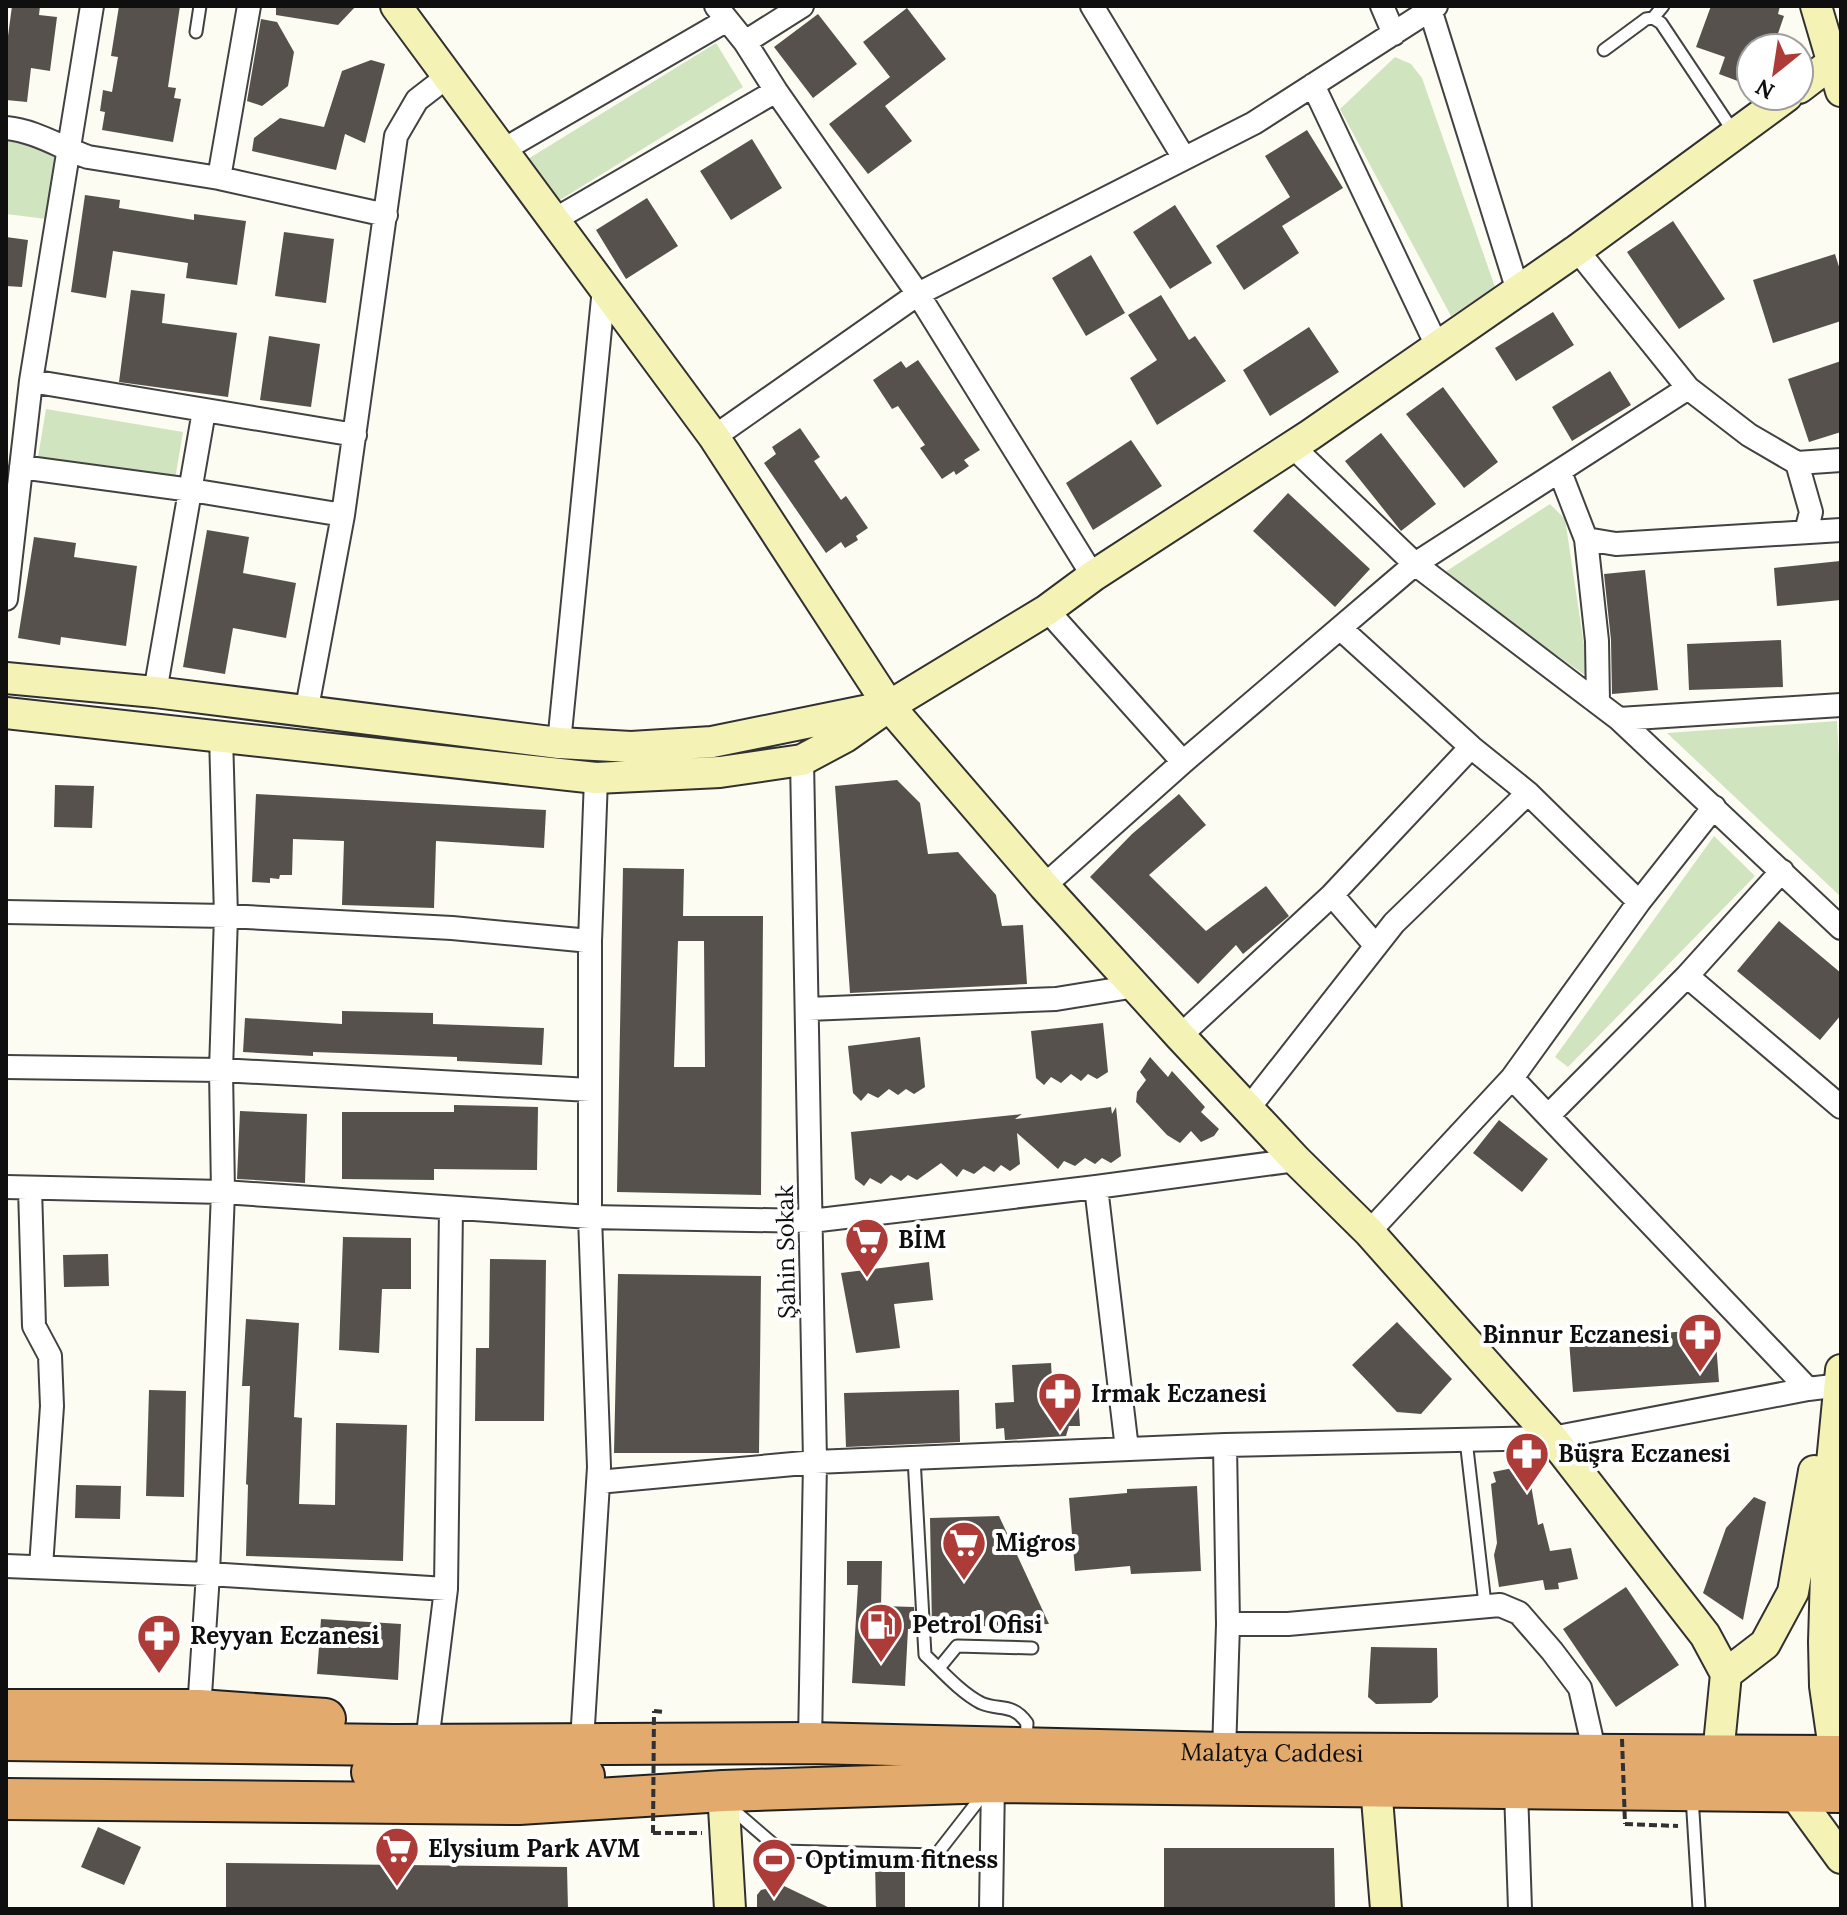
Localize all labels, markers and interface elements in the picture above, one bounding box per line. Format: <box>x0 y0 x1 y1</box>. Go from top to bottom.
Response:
north arrow <box>1735 32 1815 112</box>
text: N <box>1751 73 1779 106</box>
street label: Şahin Sokak <box>769 1185 802 1319</box>
supermarket icon: BİM <box>843 1216 891 1279</box>
place label: BİM <box>898 1224 946 1255</box>
pharmacy icon: Binnur Eczanesi <box>1676 1311 1724 1374</box>
place label: Binnur Eczanesi <box>1482 1319 1669 1350</box>
pharmacy icon: Irmak Eczanesi <box>1036 1370 1084 1433</box>
place label: Irmak Eczanesi <box>1091 1378 1267 1409</box>
pharmacy icon: Büşra Eczanesi <box>1503 1430 1551 1493</box>
place label: Büşra Eczanesi <box>1558 1438 1730 1469</box>
supermarket icon: Migros <box>940 1519 988 1582</box>
place label: Migros <box>995 1527 1076 1558</box>
fuel station icon: Petrol Ofisi <box>857 1601 905 1664</box>
place label: Petrol Ofisi <box>912 1609 1042 1640</box>
pharmacy icon: Reyyan Eczanesi <box>135 1612 183 1675</box>
place label: Reyyan Eczanesi <box>190 1620 380 1651</box>
street label: Malatya Caddesi <box>1180 1736 1363 1769</box>
supermarket icon: Elysium Park AVM <box>373 1825 421 1888</box>
place label: Elysium Park AVM <box>428 1833 640 1864</box>
sports icon: Optimum fitness <box>750 1836 798 1899</box>
place label: Optimum fitness <box>805 1844 998 1875</box>

